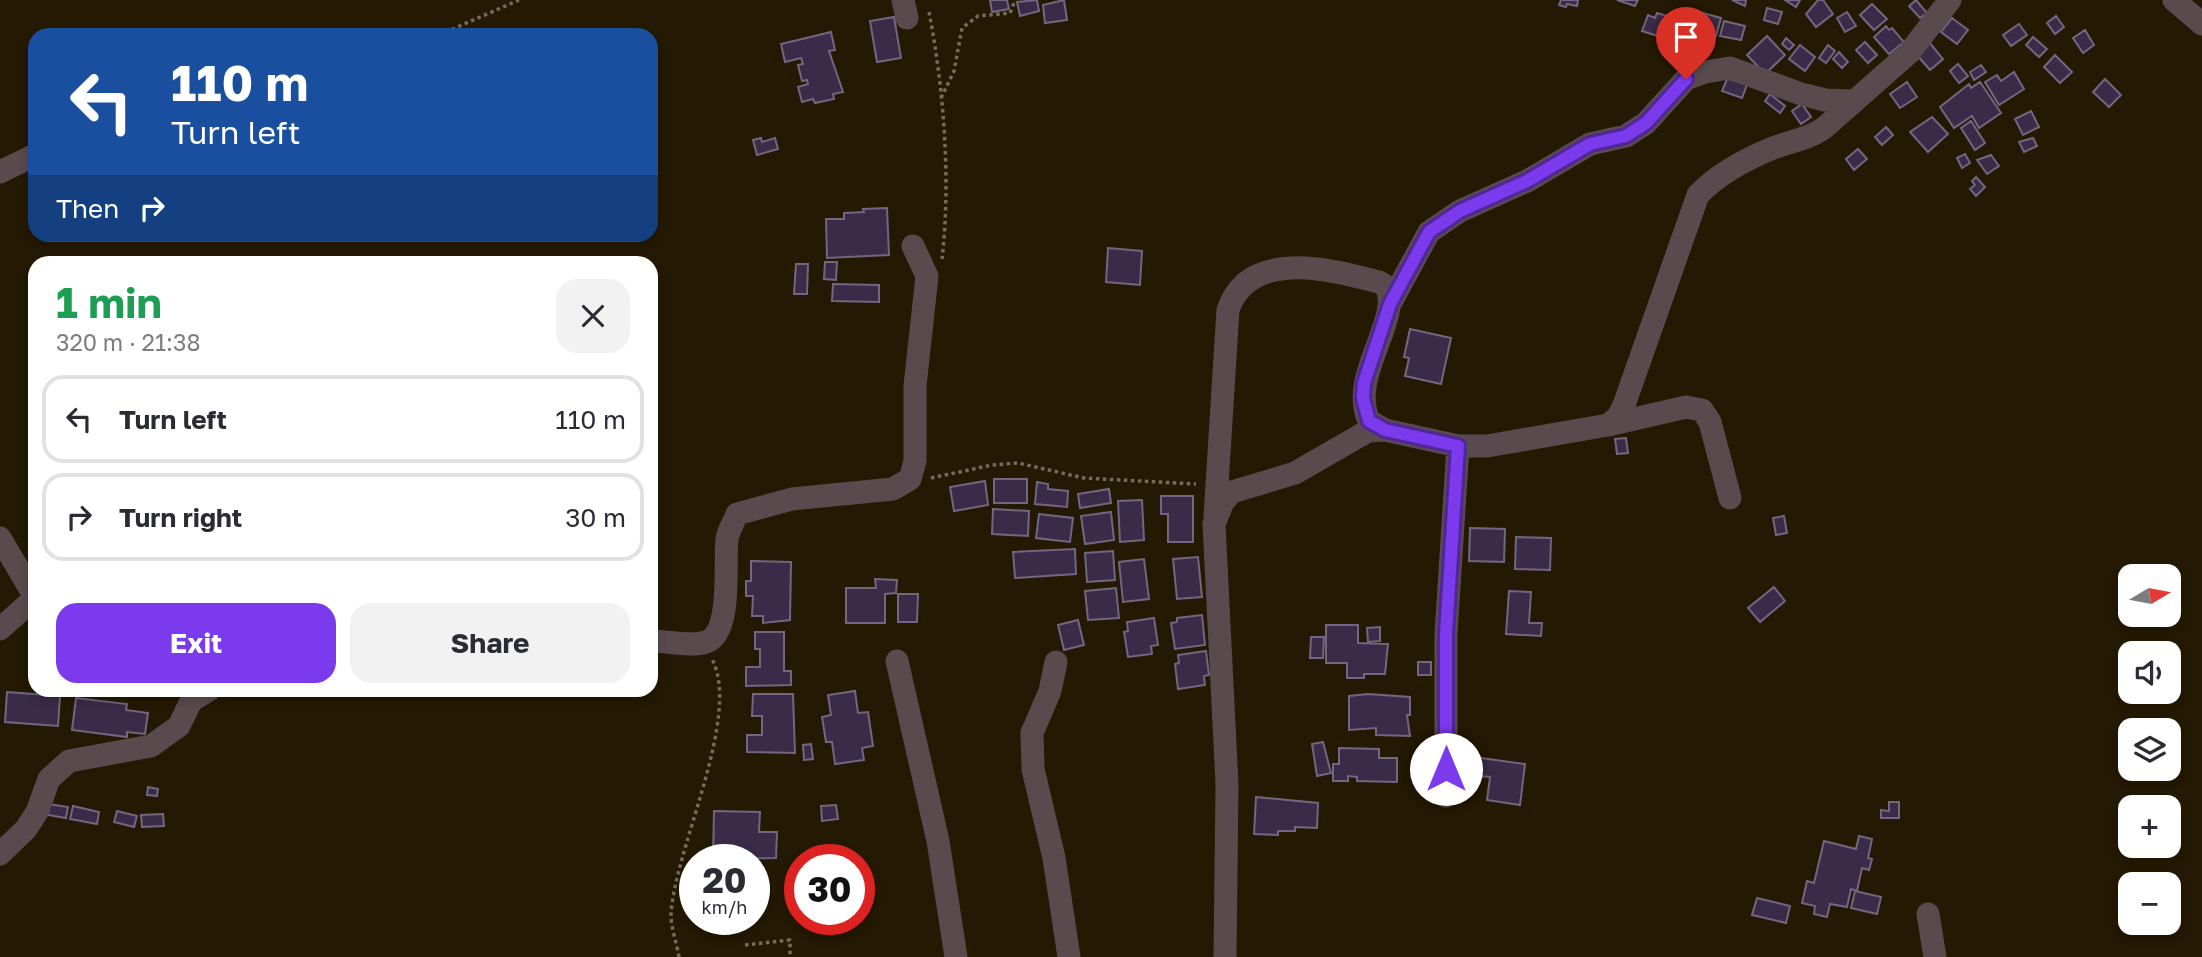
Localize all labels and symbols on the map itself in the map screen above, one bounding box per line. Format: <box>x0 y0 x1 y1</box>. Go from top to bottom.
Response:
pin <box>1656 7 1716 79</box>
north arrow <box>2118 564 2180 626</box>
position arrow <box>1409 732 1483 806</box>
speed limit sign: 30 <box>784 844 875 935</box>

